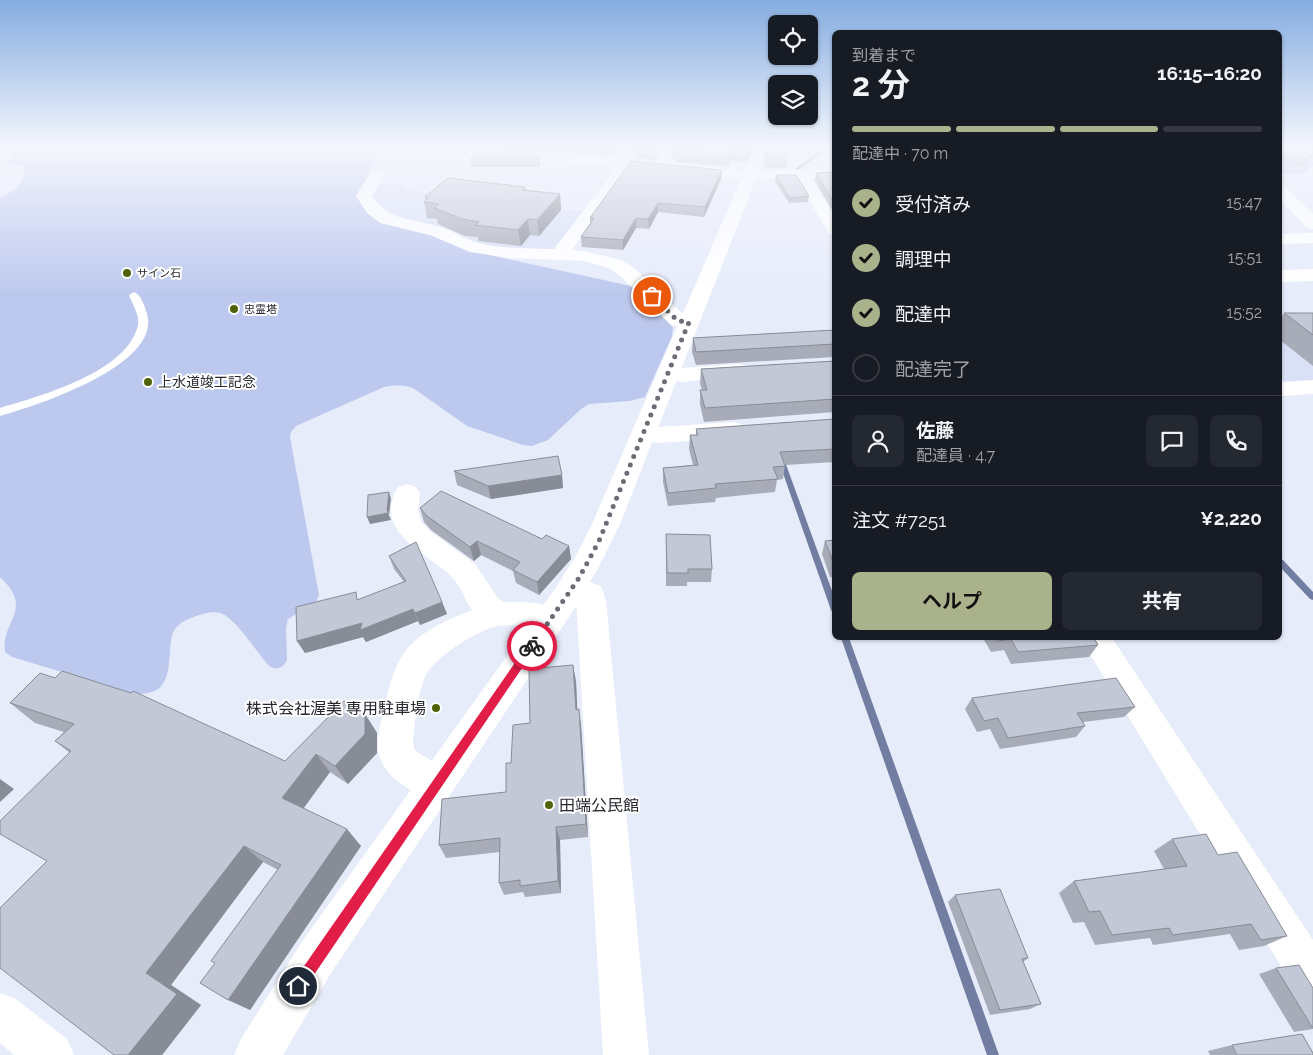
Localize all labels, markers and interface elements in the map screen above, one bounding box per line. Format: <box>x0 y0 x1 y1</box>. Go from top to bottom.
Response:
map controls <box>768 15 818 125</box>
button: locate <box>768 15 818 65</box>
text: 到着まで <box>852 46 916 65</box>
text: 16:15–16:20 <box>1157 62 1262 84</box>
text: 2 分 <box>852 66 910 103</box>
button: layers <box>768 75 818 125</box>
text: 配達中 · 70 m <box>852 144 948 163</box>
icon: check <box>852 189 880 217</box>
text: 受付済み <box>895 193 971 215</box>
text: 15:47 <box>1226 193 1262 212</box>
icon: check <box>852 244 880 272</box>
text: 調理中 <box>895 248 952 270</box>
text: 15:51 <box>1228 248 1262 267</box>
marker: サイン石 <box>121 267 133 279</box>
place label: サイン石 <box>137 267 181 280</box>
pin <box>631 275 673 317</box>
icon: bag <box>638 282 666 310</box>
icon: check <box>852 299 880 327</box>
marker: 忠霊塔 <box>228 303 240 315</box>
place label: 忠霊塔 <box>244 303 277 316</box>
text: 配達中 <box>895 303 952 325</box>
text: 15:52 <box>1226 303 1262 322</box>
text: 配達完了 <box>895 358 971 380</box>
place label: 上水道竣工記念 <box>158 374 256 390</box>
marker: 上水道竣工記念 <box>142 376 154 388</box>
button: person <box>852 415 904 467</box>
button: chat <box>1146 415 1198 467</box>
button: phone <box>1210 415 1262 467</box>
text: 佐藤 <box>916 419 954 441</box>
text: 配達員 · 4.7 <box>916 446 995 465</box>
text: ¥2,220 <box>1200 507 1262 529</box>
text: 注文 #7251 <box>852 509 946 531</box>
button: ヘルプ <box>852 572 1052 630</box>
button: 共有 <box>1062 572 1262 630</box>
courier <box>507 621 557 671</box>
icon: bike <box>518 632 546 660</box>
place label: 株式会社渥美 専用駐車場 <box>246 699 426 718</box>
marker: 株式会社渥美 専用駐車場 <box>430 702 442 714</box>
place label: 田端公民館 <box>559 796 639 815</box>
marker: 田端公民館 <box>543 799 555 811</box>
pin <box>277 965 319 1007</box>
icon: home <box>284 972 312 1000</box>

